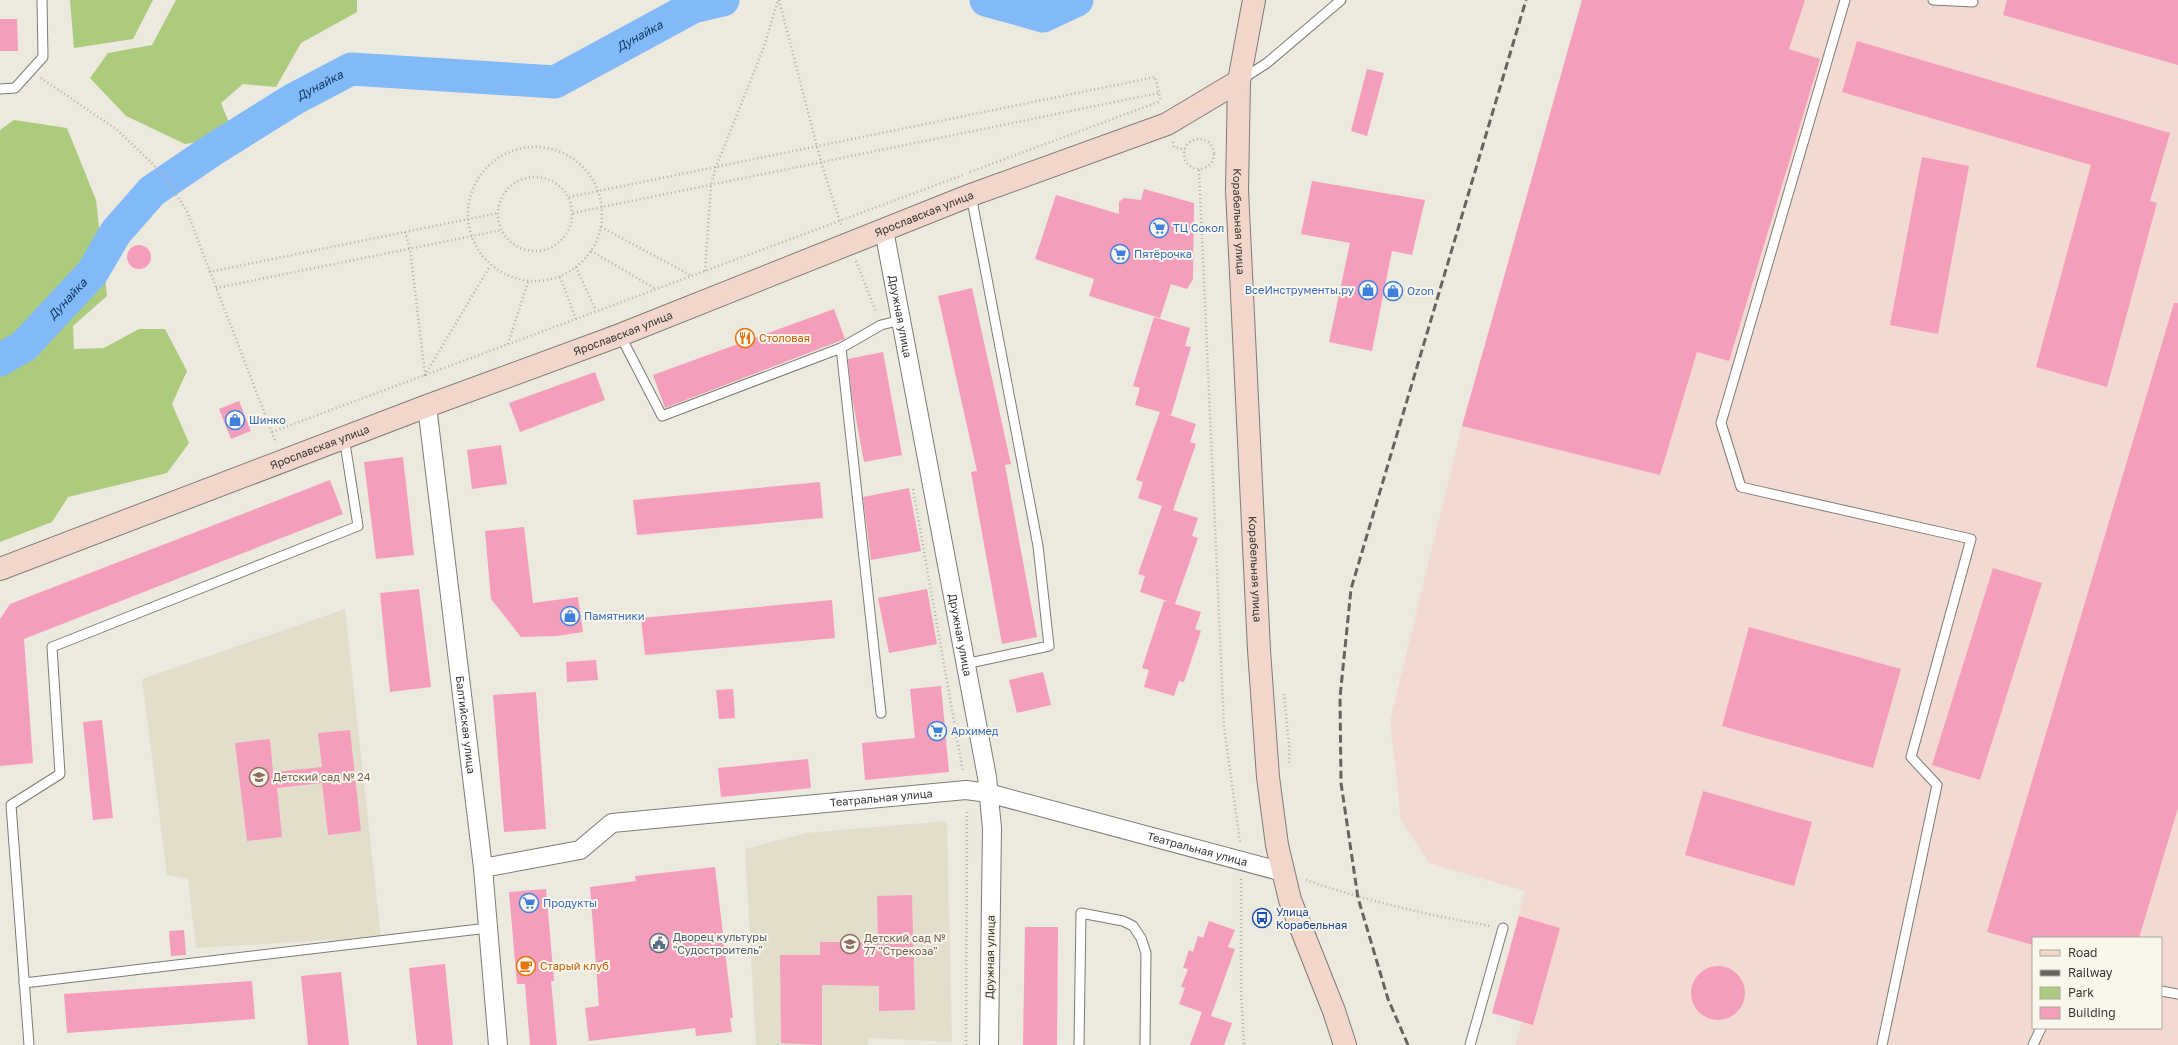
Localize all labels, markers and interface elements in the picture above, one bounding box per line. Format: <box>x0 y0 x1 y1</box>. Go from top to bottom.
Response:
water label: Дунайка <box>613 16 666 55</box>
water label: Дунайка <box>293 66 346 104</box>
street label: Корабельная улица <box>1231 168 1248 275</box>
street label: Ярославская улица <box>872 188 975 239</box>
supermarket icon: ТЦ Сокол <box>1148 217 1170 239</box>
place label: ТЦ Сокол <box>1173 221 1224 234</box>
supermarket icon: Пятёрочка <box>1109 243 1131 265</box>
place label: Пятёрочка <box>1134 247 1192 260</box>
water label: Дунайка <box>44 274 91 323</box>
street label: Дружная улица <box>887 274 915 359</box>
shop icon: ВсеИнструменты.ру <box>1357 279 1379 301</box>
shop icon: Ozon <box>1382 280 1404 302</box>
place label: ВсеИнструменты.ру <box>1245 283 1354 296</box>
place label: Ozon <box>1407 284 1434 297</box>
street label: Ярославская улица <box>571 308 674 358</box>
restaurant icon: Столовая <box>734 327 756 349</box>
place label: Столовая <box>759 331 810 344</box>
shop icon: Шинко <box>224 409 246 431</box>
place label: Шинко <box>249 413 286 426</box>
street label: Ярославская улица <box>268 422 371 471</box>
street label: Корабельная улица <box>1247 516 1265 623</box>
street label: Дружная улица <box>947 592 975 677</box>
shop icon: Памятники <box>559 605 581 627</box>
place label: Памятники <box>584 609 645 622</box>
street label: Балтийская улица <box>454 675 479 774</box>
supermarket icon: Архимед <box>926 720 948 742</box>
place label: Архимед <box>951 724 999 737</box>
school or university icon: Детский сад № 24 <box>248 766 270 788</box>
place label: Детский сад № 24 <box>273 770 371 783</box>
street label: Театральная улица <box>829 786 933 809</box>
street label: Театральная улица <box>1146 829 1249 868</box>
supermarket icon: Продукты <box>518 892 540 914</box>
place label: Продукты <box>543 896 597 909</box>
place label: Улица Корабельная <box>1276 905 1347 931</box>
bus stop icon: Улица Корабельная <box>1251 907 1273 929</box>
street label: Дружная улица <box>982 915 997 999</box>
place label: Дворец культуры "Судостроитель" <box>673 930 767 956</box>
place label: Детский сад № 77 "Стрекоза" <box>864 931 946 957</box>
public building icon: Дворец культуры "Судостроитель" <box>648 932 670 954</box>
school or university icon: Детский сад № 77 "Стрекоза" <box>839 933 861 955</box>
legend <box>2032 937 2162 1029</box>
text: Road <box>2068 945 2097 960</box>
cafe icon: Старый клуб <box>515 955 537 977</box>
place label: Старый клуб <box>540 959 609 972</box>
text: Railway <box>2068 965 2113 980</box>
text: Park <box>2068 985 2094 1000</box>
text: Building <box>2068 1005 2116 1020</box>

